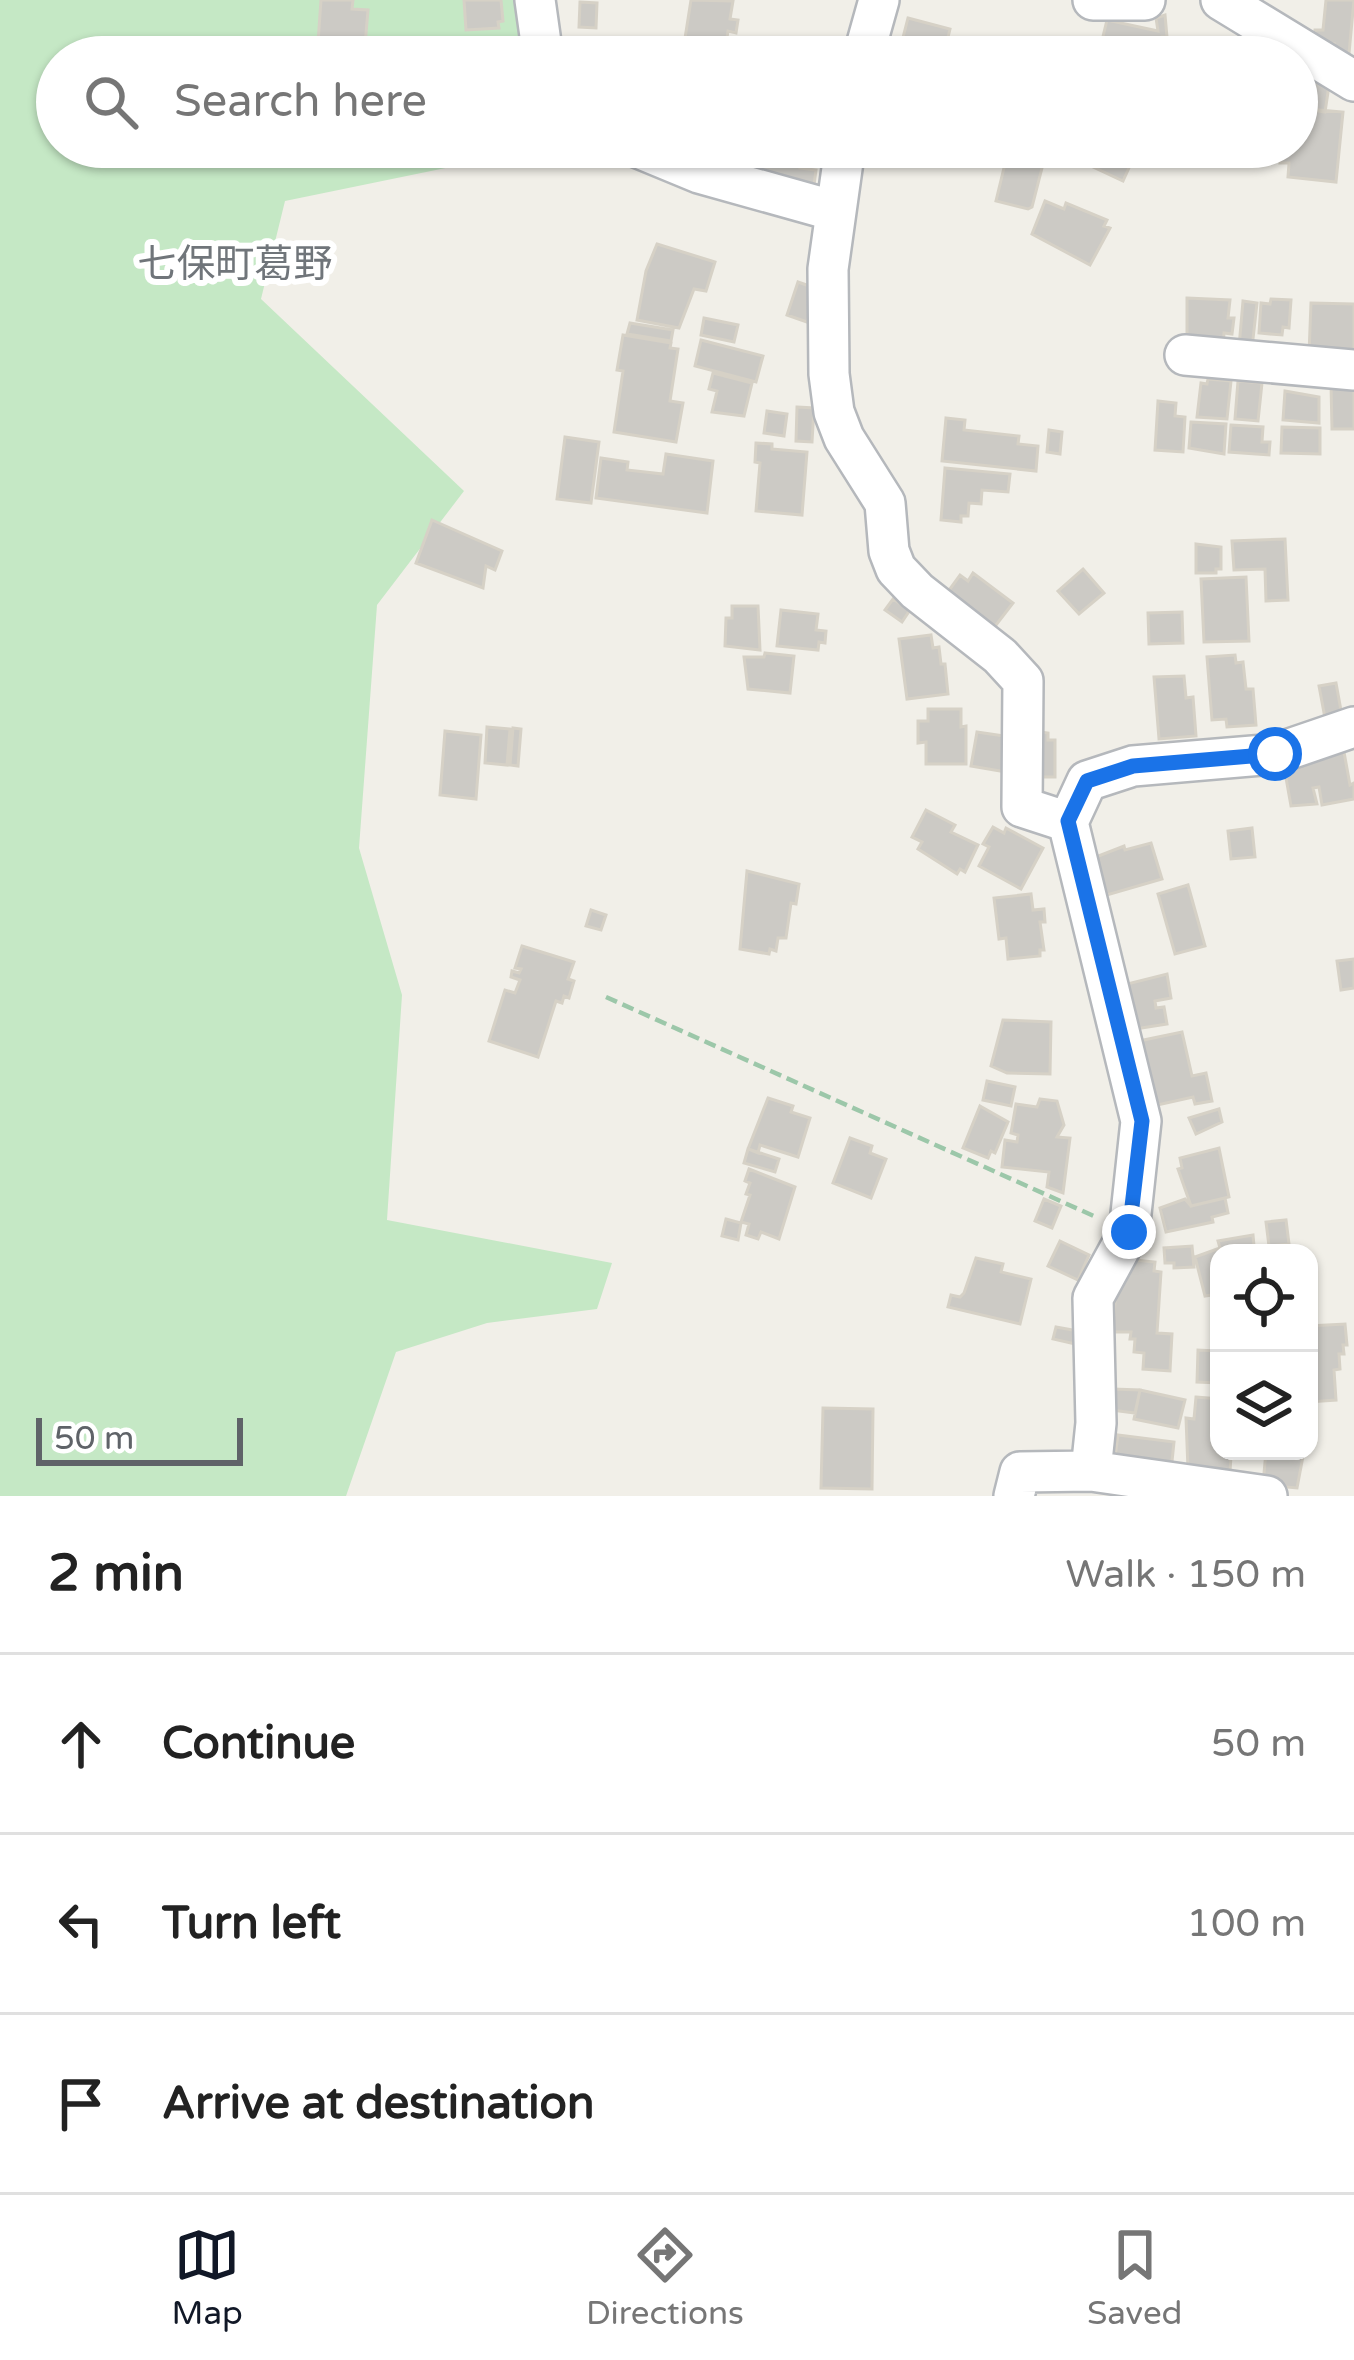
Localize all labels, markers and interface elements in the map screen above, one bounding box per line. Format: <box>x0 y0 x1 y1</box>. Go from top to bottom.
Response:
search box <box>36 36 1318 168</box>
icon: search <box>78 69 144 135</box>
text: Search here <box>174 75 427 129</box>
district label: 七保町葛野 <box>137 241 333 288</box>
route start <box>1248 727 1302 781</box>
route end <box>1102 1205 1156 1259</box>
map controls <box>1210 1244 1318 1460</box>
button: locate <box>1210 1244 1318 1352</box>
button: layers <box>1210 1352 1318 1460</box>
scale bar <box>36 1412 243 1465</box>
text: 50 m <box>54 1419 134 1458</box>
text: 2 min <box>48 1543 184 1605</box>
text: Walk · 150 m <box>1065 1551 1306 1598</box>
icon: ahead <box>48 1711 114 1777</box>
text: Continue <box>162 1717 355 1771</box>
text: 50 m <box>1211 1720 1306 1767</box>
icon: left <box>48 1891 114 1957</box>
text: Turn left <box>162 1897 341 1951</box>
text: 100 m <box>1187 1900 1306 1947</box>
icon: arrive <box>48 2071 114 2137</box>
text: Arrive at destination <box>162 2077 594 2131</box>
tab: Map <box>172 2222 243 2333</box>
tab: Directions <box>586 2222 744 2333</box>
tab: Saved <box>1087 2222 1182 2333</box>

